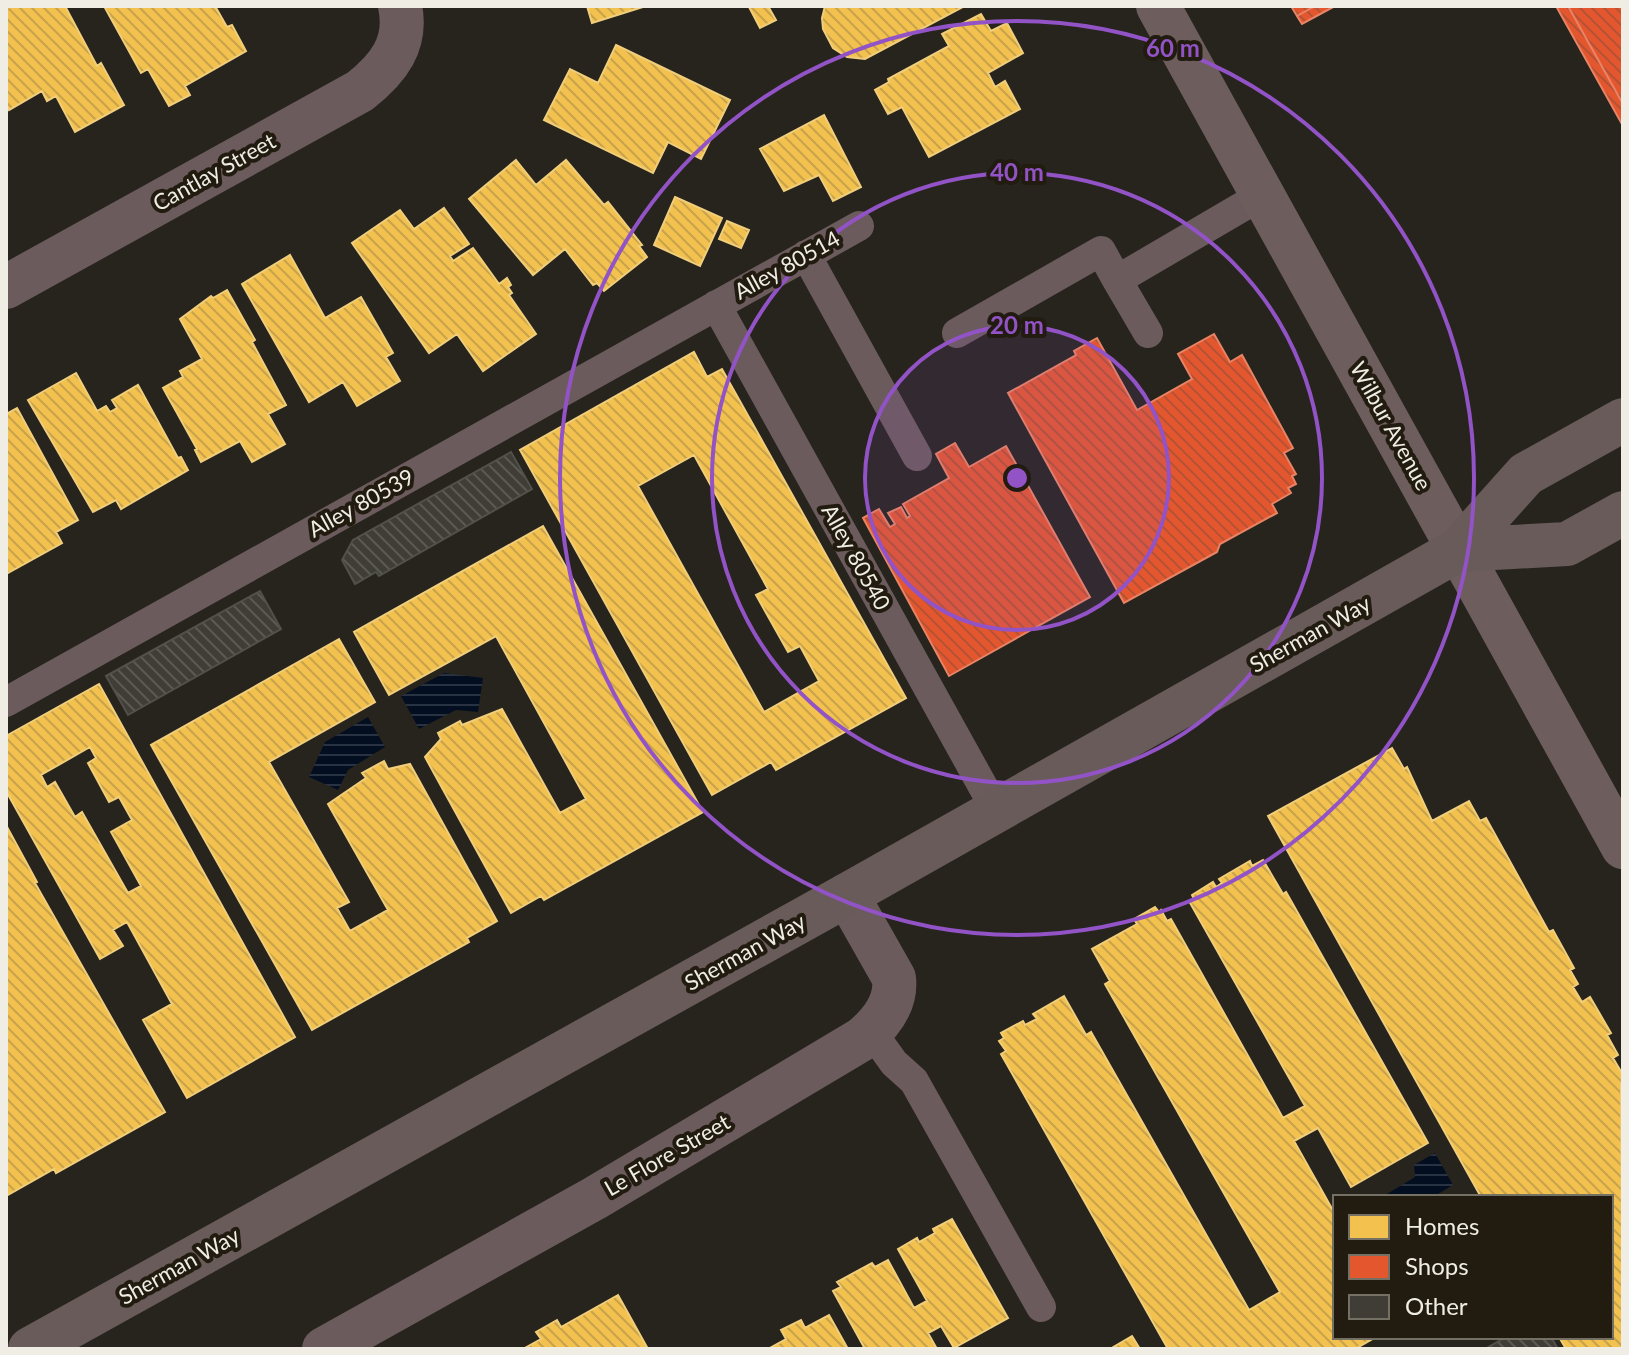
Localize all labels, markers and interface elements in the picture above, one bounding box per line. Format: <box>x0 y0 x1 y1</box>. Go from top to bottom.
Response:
text: 60 m <box>1146 33 1200 62</box>
street label: Cantlay Street <box>148 127 280 216</box>
text: 40 m <box>990 157 1044 186</box>
street label: Alley 80514 <box>729 224 845 305</box>
text: 20 m <box>990 310 1044 339</box>
street label: Wilbur Avenue <box>1345 357 1438 495</box>
street label: Alley 80539 <box>303 462 418 543</box>
centre of rings <box>1003 464 1031 492</box>
street label: Alley 80540 <box>816 499 897 615</box>
street label: Sherman Way <box>1245 589 1375 678</box>
street label: Sherman Way <box>680 907 810 996</box>
street label: Le Flore Street <box>599 1108 734 1201</box>
legend <box>1333 1195 1613 1339</box>
text: Homes <box>1405 1211 1479 1240</box>
street label: Sherman Way <box>114 1221 244 1310</box>
text: Shops <box>1405 1251 1469 1280</box>
text: Other <box>1405 1291 1468 1320</box>

